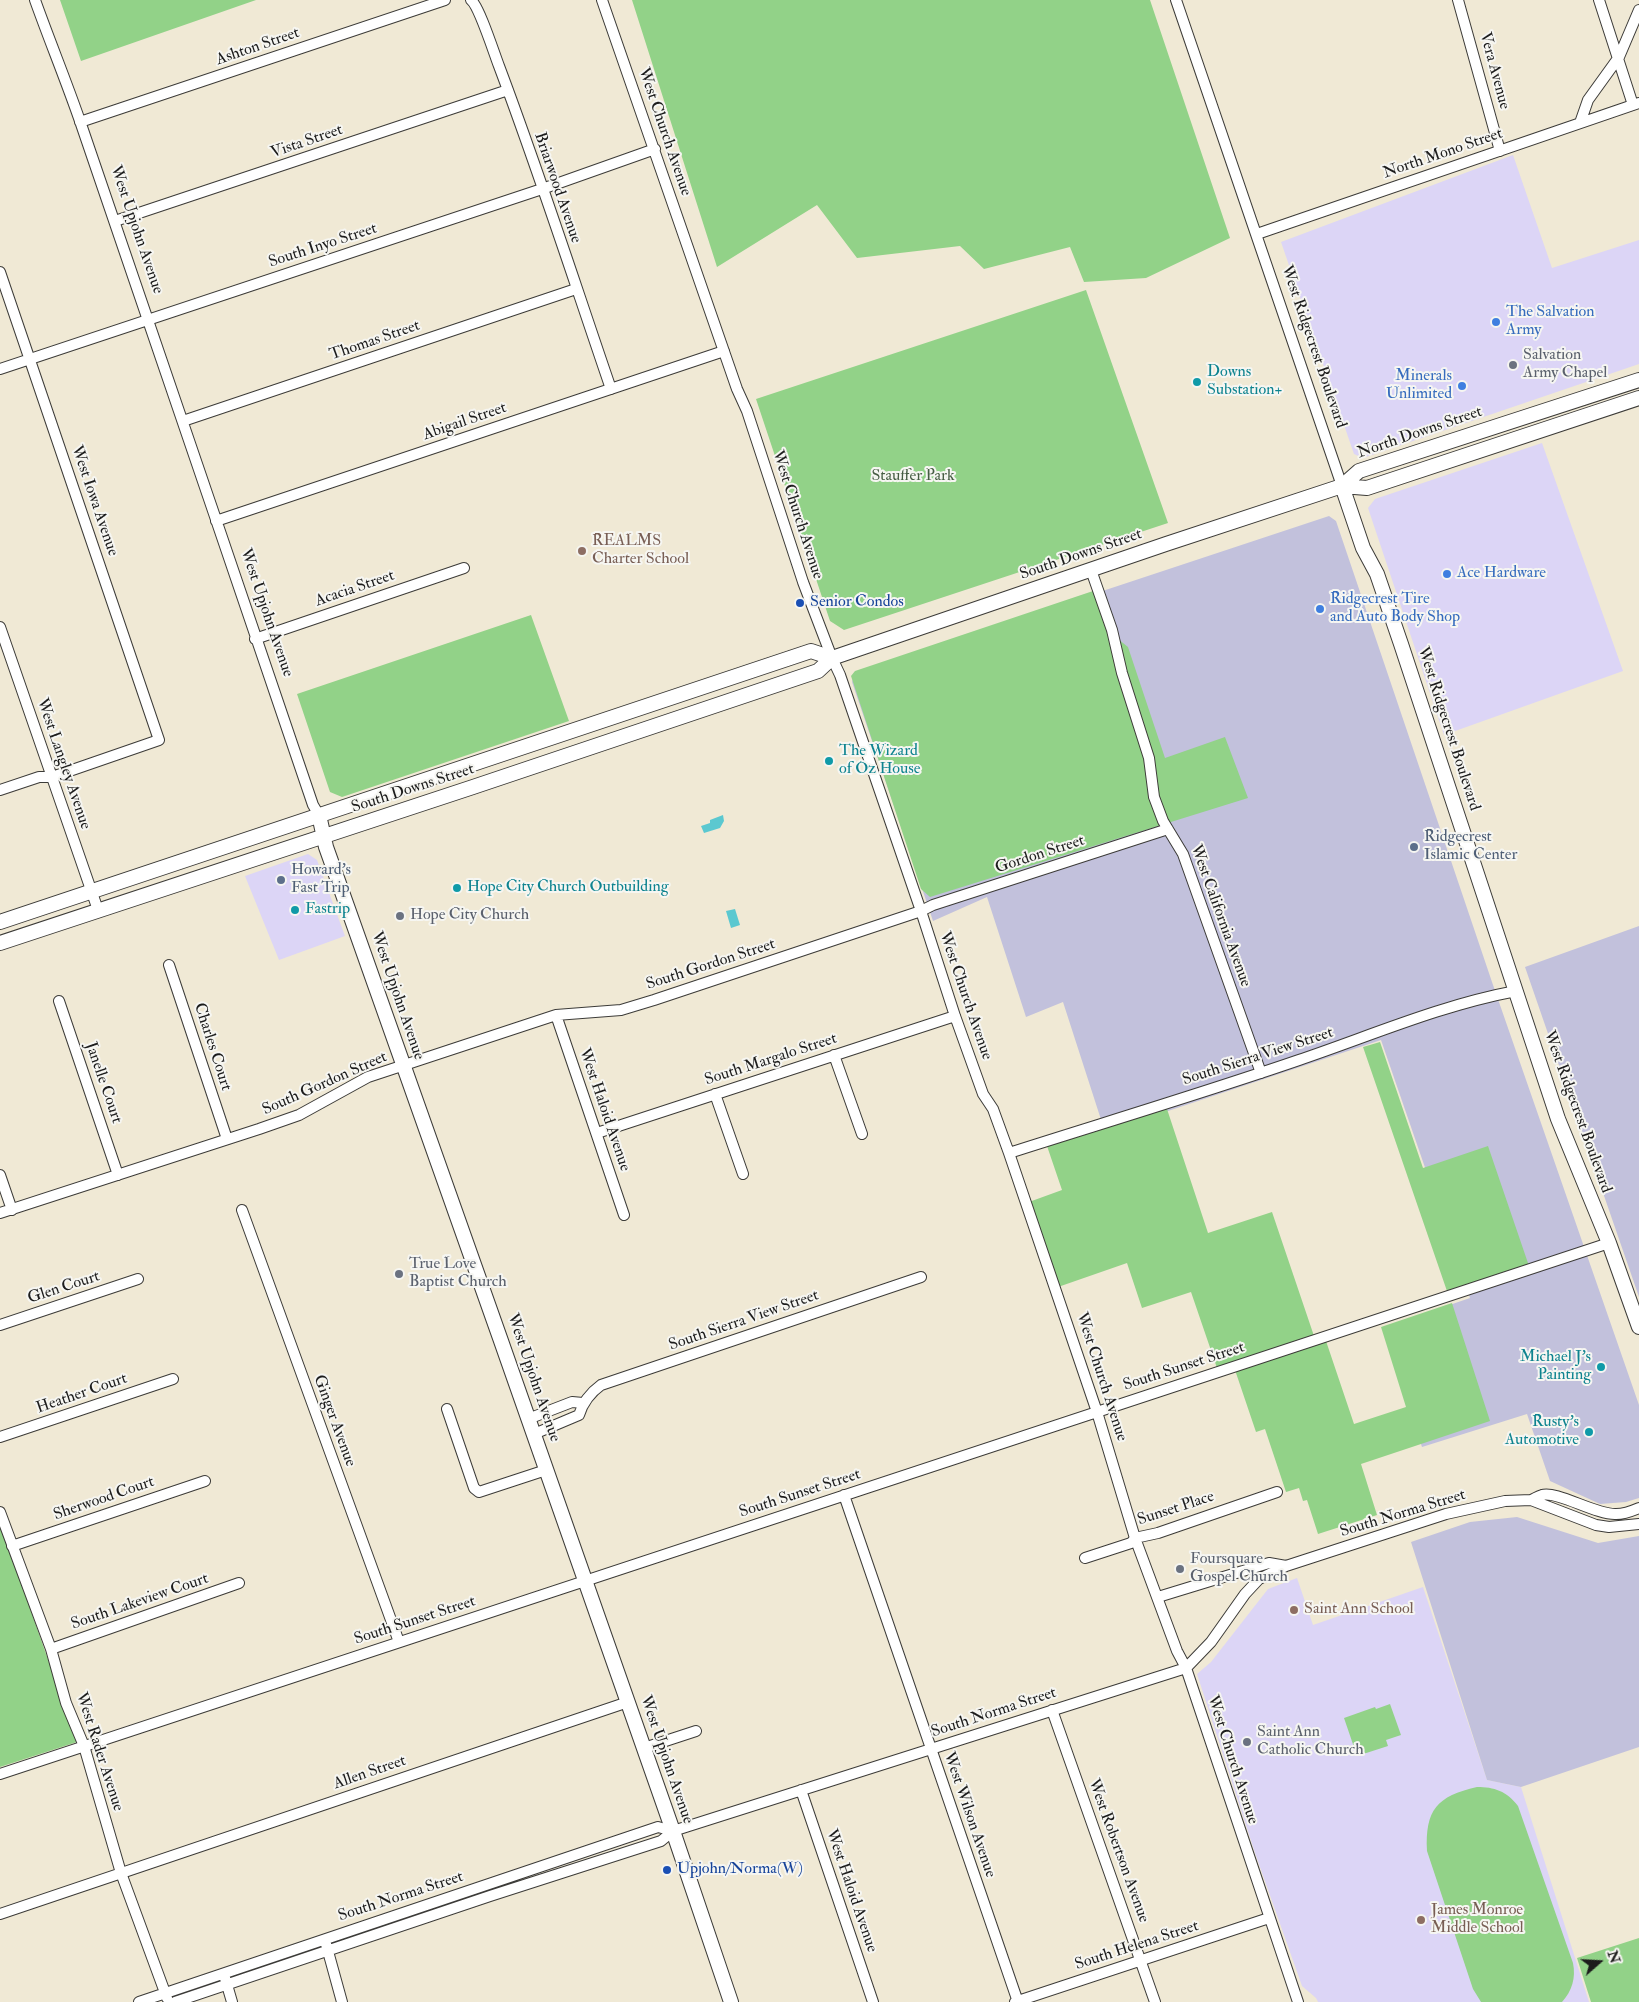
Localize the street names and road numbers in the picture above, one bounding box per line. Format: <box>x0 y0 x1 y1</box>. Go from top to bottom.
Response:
street label: Ashton Street <box>214 24 302 70</box>
street label: Vera Avenue <box>1475 30 1513 112</box>
street label: West Church Avenue <box>633 65 695 199</box>
street label: Vista Street <box>269 121 345 163</box>
street label: North Mono Street <box>1381 125 1505 183</box>
street label: Briarwood Avenue <box>529 130 585 246</box>
street label: West Upjohn Avenue <box>105 163 167 297</box>
street label: South Inyo Street <box>266 219 380 273</box>
street label: West Ridgecrest Boulevard <box>1276 263 1350 431</box>
street label: Thomas Street <box>327 317 423 365</box>
street label: Abigail Street <box>421 399 509 445</box>
street label: North Downs Street <box>1355 403 1485 463</box>
street label: West Iowa Avenue <box>66 443 122 559</box>
street label: West Church Avenue <box>767 448 827 582</box>
street label: South Downs Street <box>1017 525 1145 585</box>
street label: West Upjohn Avenue <box>235 546 297 680</box>
street label: Acacia Street <box>313 567 397 611</box>
street label: West Ridgecrest Boulevard <box>1412 645 1484 813</box>
street label: West Langley Avenue <box>32 696 94 832</box>
street label: South Downs Street <box>349 760 477 818</box>
street label: Gordon Street <box>993 832 1087 878</box>
street label: West California Avenue <box>1185 842 1255 990</box>
street label: West Upjohn Avenue <box>366 929 428 1063</box>
street label: West Church Avenue <box>934 929 996 1063</box>
street label: South Gordon Street <box>644 935 778 995</box>
street label: Charles Court <box>189 1001 235 1093</box>
street label: South Sierra View Street <box>1180 1024 1336 1090</box>
street label: West Ridgecrest Boulevard <box>1539 1028 1615 1196</box>
street label: South Margalo Street <box>703 1030 839 1090</box>
street label: Janelle Court <box>80 1040 126 1126</box>
street label: West Haloid Avenue <box>574 1046 634 1174</box>
street label: South Gordon Street <box>260 1048 390 1120</box>
street label: Glen Court <box>26 1267 102 1309</box>
street label: South Sierra View Street <box>667 1286 821 1356</box>
street label: West Church Avenue <box>1071 1310 1131 1444</box>
street label: West Upjohn Avenue <box>502 1311 564 1445</box>
street label: South Sunset Street <box>1121 1338 1247 1396</box>
street label: Heather Court <box>34 1370 130 1418</box>
street label: Ginger Avenue <box>309 1373 359 1469</box>
street label: South Sunset Street <box>737 1465 863 1523</box>
street label: Sherwood Court <box>51 1473 157 1525</box>
street label: South Norma Street <box>1338 1486 1468 1542</box>
street label: Sunset Place <box>1135 1488 1217 1530</box>
street label: South Lakeview Court <box>69 1569 211 1635</box>
street label: South Sunset Street <box>352 1592 478 1650</box>
street label: South Norma Street <box>929 1684 1059 1742</box>
street label: West Rader Avenue <box>71 1690 127 1814</box>
street label: West Upjohn Avenue <box>635 1693 697 1827</box>
street label: West Church Avenue <box>1202 1693 1262 1827</box>
street label: West Wilson Avenue <box>939 1750 999 1880</box>
street label: Allen Street <box>331 1752 409 1794</box>
street label: West Robertson Avenue <box>1083 1777 1153 1925</box>
street label: West Haloid Avenue <box>821 1827 881 1955</box>
street label: South Norma Street <box>336 1868 466 1926</box>
street label: South Helena Street <box>1073 1917 1201 1975</box>

